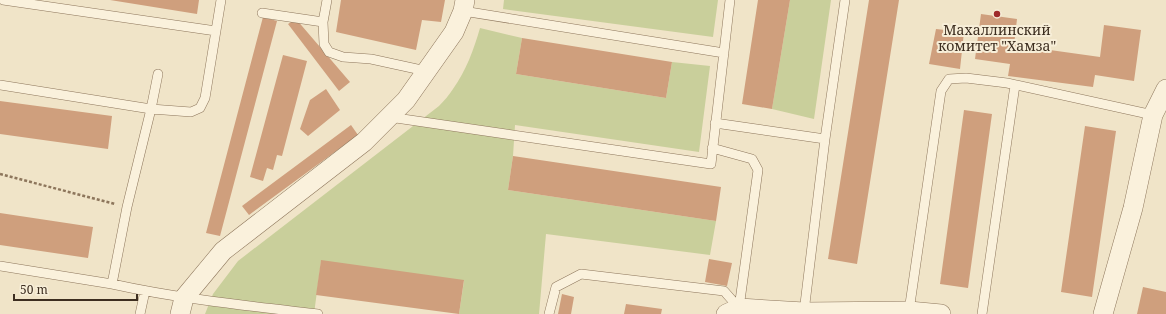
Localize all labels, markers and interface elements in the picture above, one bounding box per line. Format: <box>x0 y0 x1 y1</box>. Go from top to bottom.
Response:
marker: Махаллинский комитет "Хамза" <box>992 9 1002 19</box>
place label: Махаллинский комитет "Хамза" <box>938 20 1056 55</box>
scale bar <box>14 276 137 302</box>
text: 50 m <box>20 281 48 298</box>

